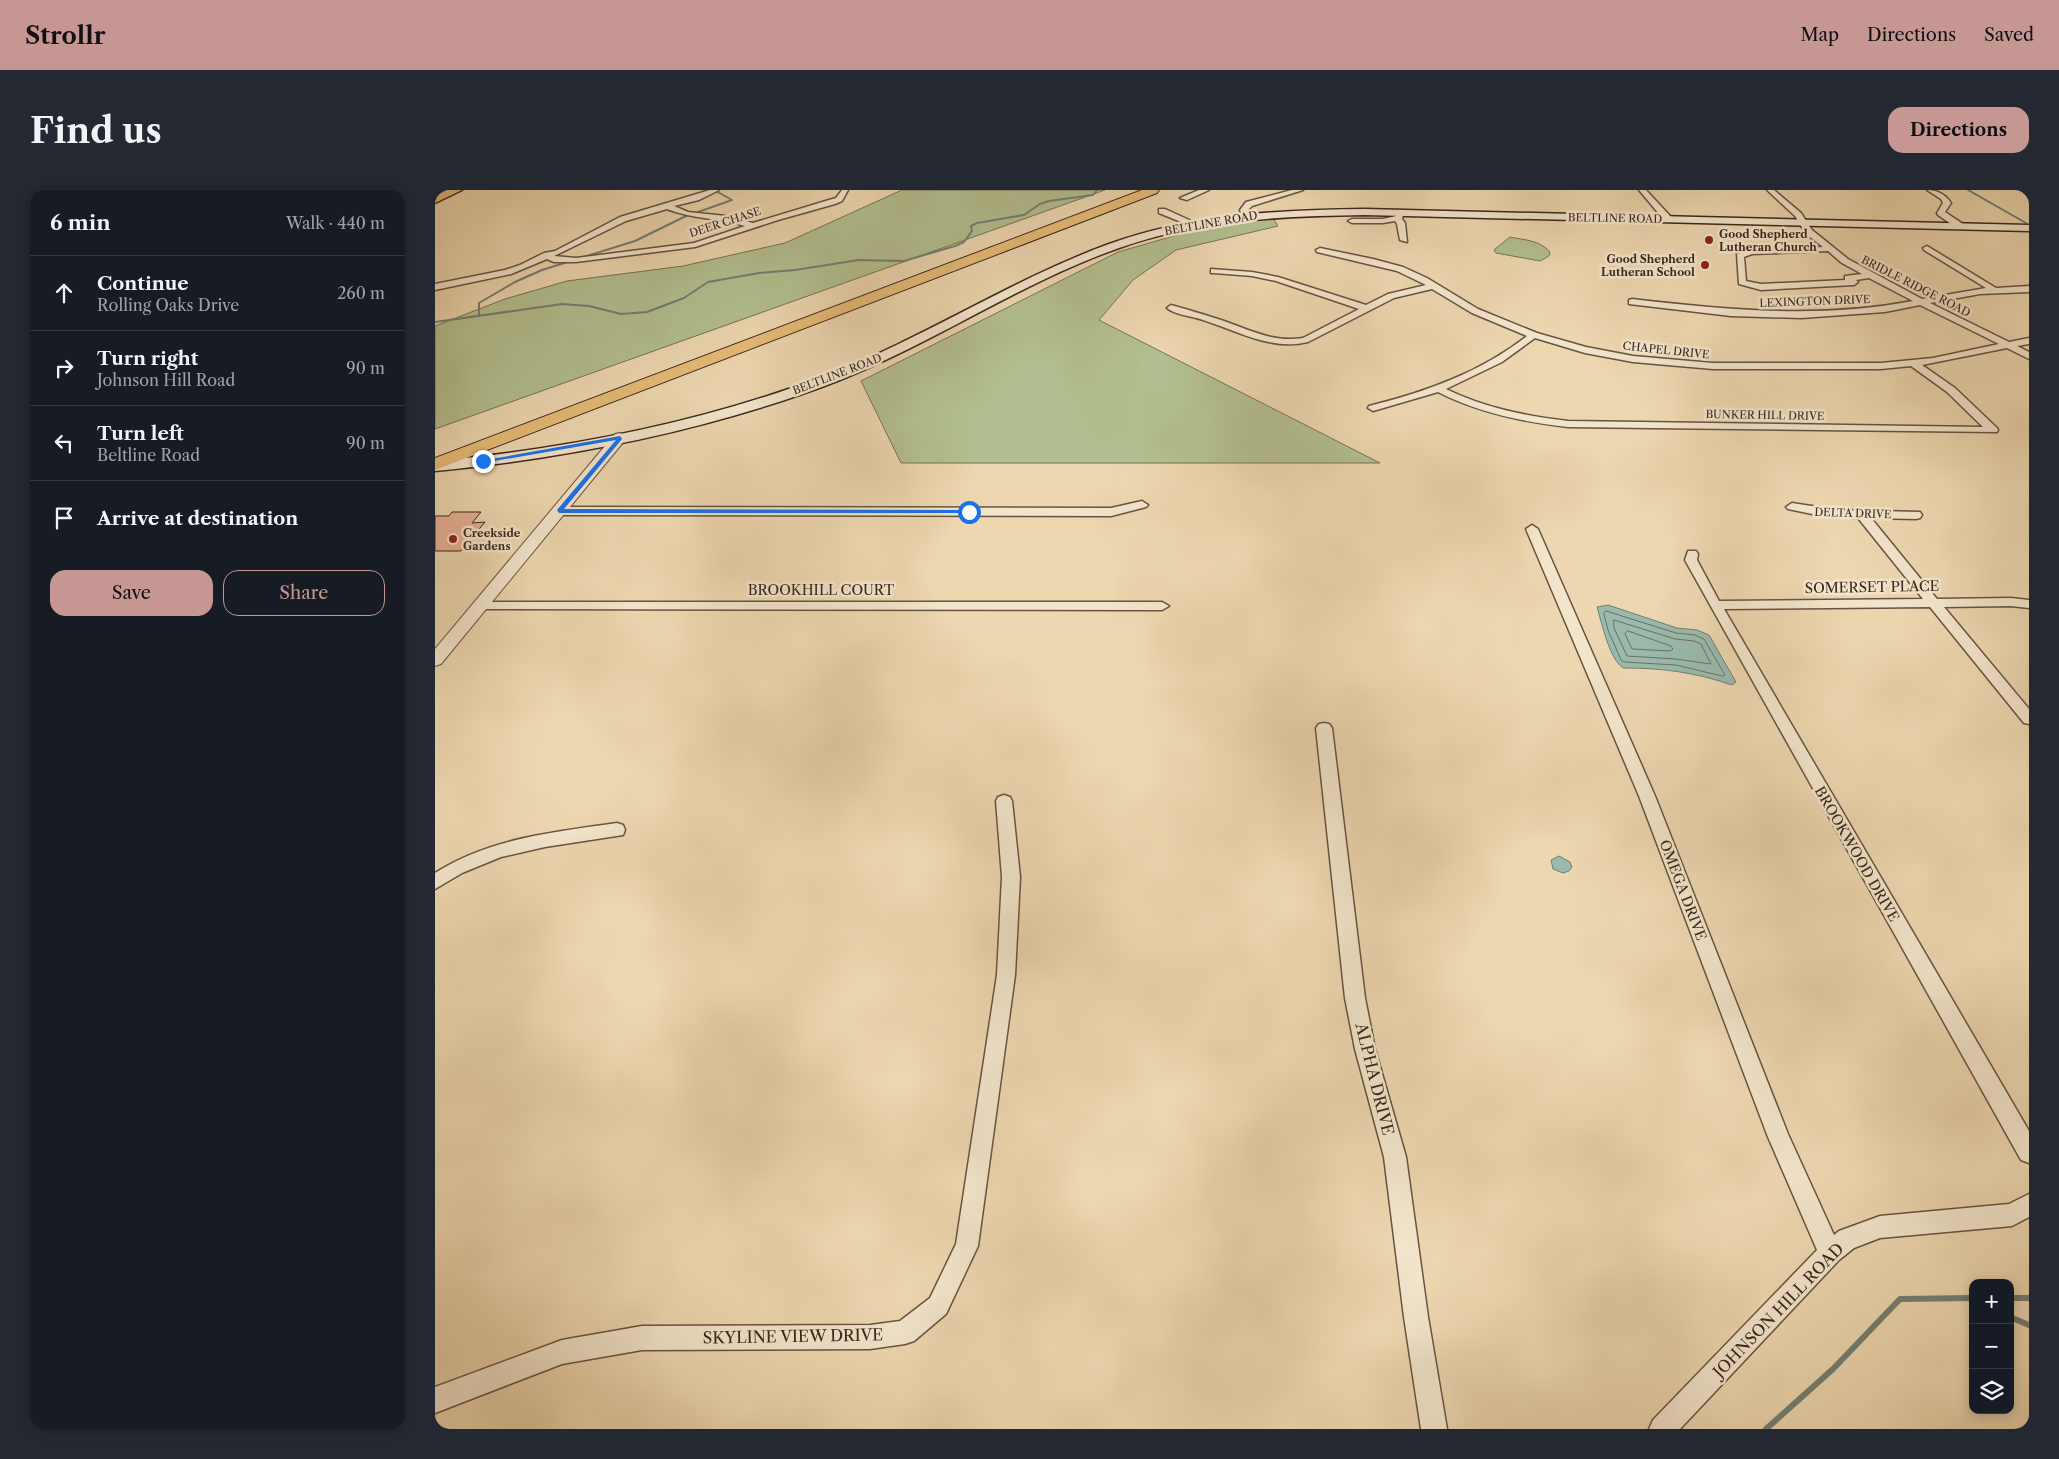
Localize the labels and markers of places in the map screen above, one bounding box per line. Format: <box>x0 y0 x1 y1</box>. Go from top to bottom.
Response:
place label: Good Shepherd Lutheran Church <box>1719 227 1817 254</box>
marker: Good Shepherd Lutheran Church <box>1703 234 1715 246</box>
place label: Good Shepherd Lutheran School <box>1601 252 1696 279</box>
marker: Good Shepherd Lutheran School <box>1699 259 1711 271</box>
place label: Creekside Gardens <box>463 526 521 553</box>
marker: Creekside Gardens <box>447 533 459 545</box>

